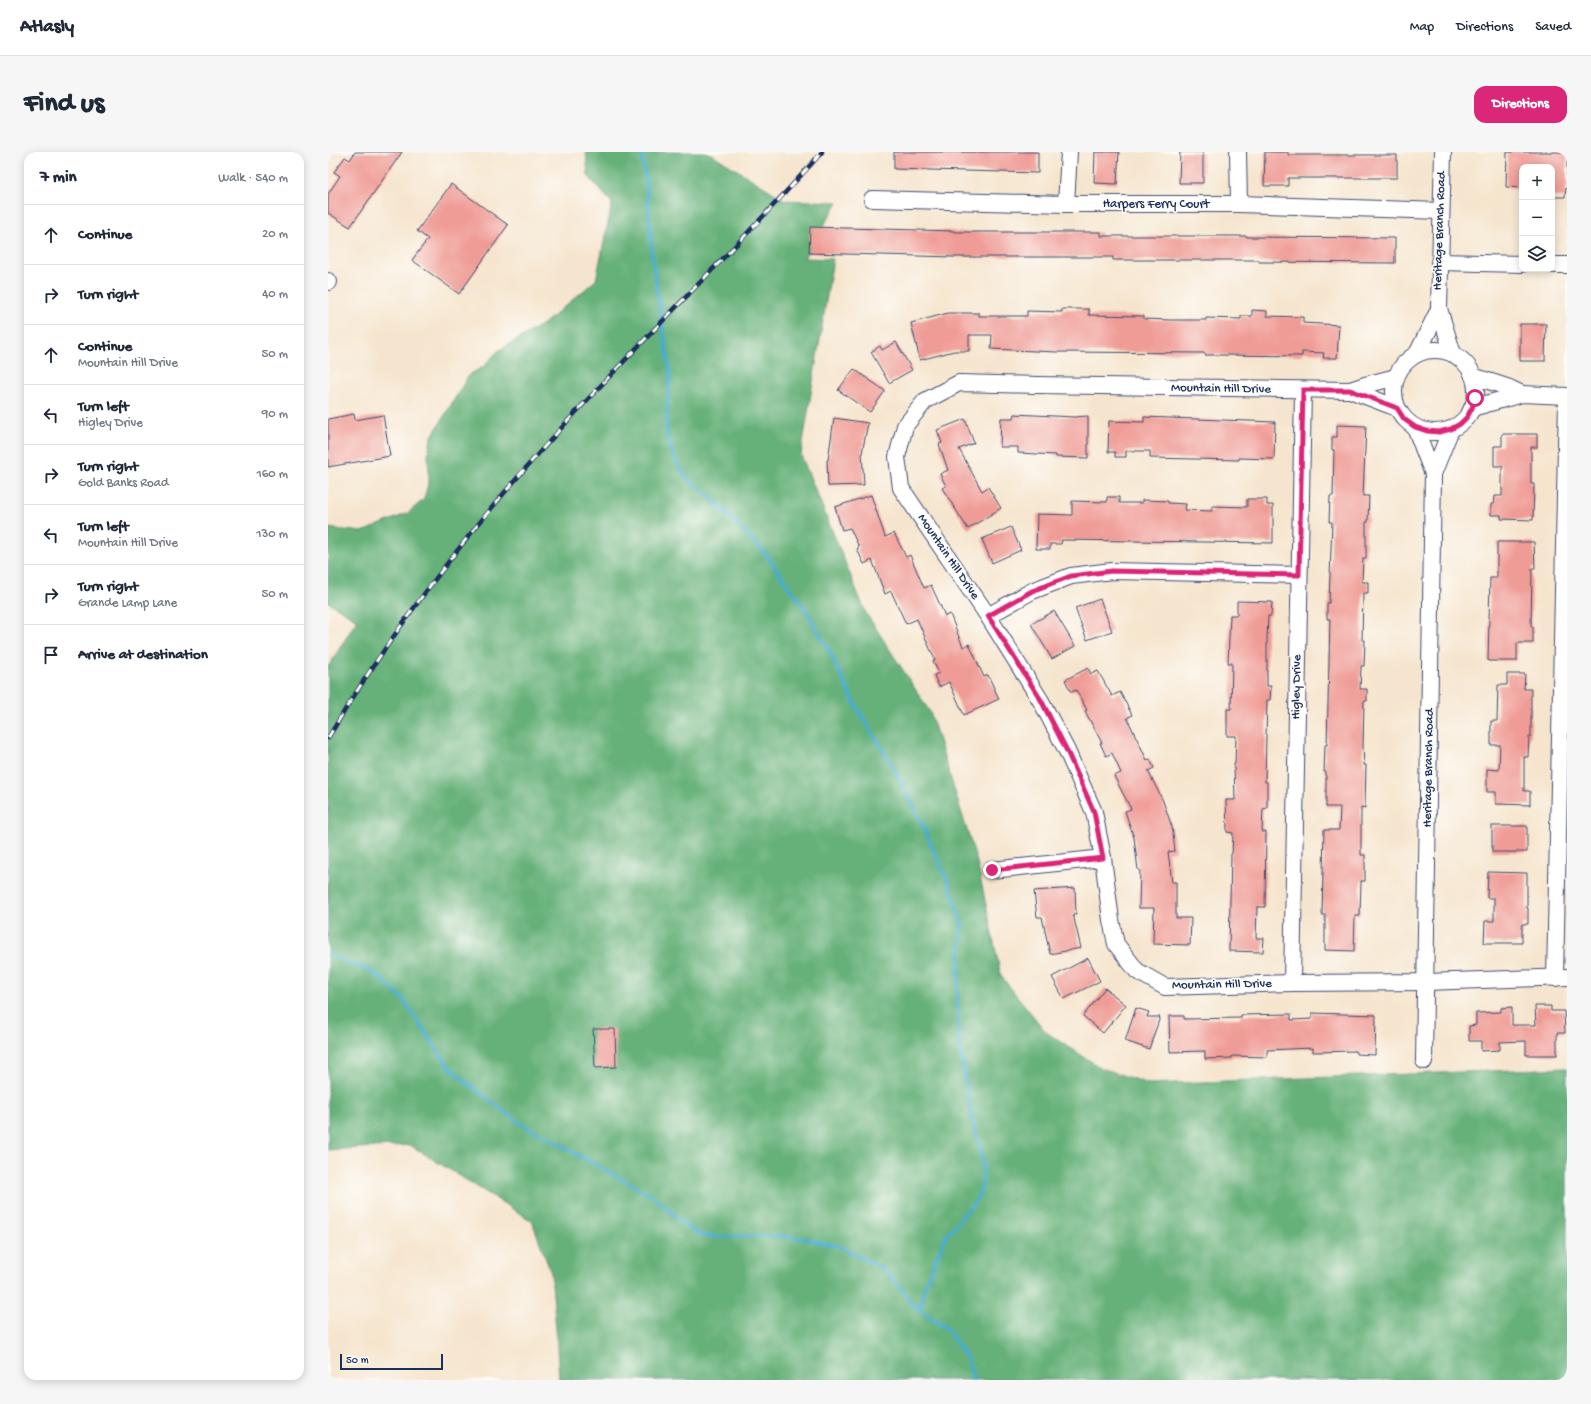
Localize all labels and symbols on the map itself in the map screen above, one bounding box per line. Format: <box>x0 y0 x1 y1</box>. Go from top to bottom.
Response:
street label: Heritage Branch Road <box>1430 170 1450 291</box>
street label: Harpers Ferry Court <box>1103 197 1211 212</box>
street label: Mountain Hill Drive <box>1171 381 1271 397</box>
route start <box>1466 389 1484 407</box>
street label: Mountain Hill Drive <box>914 511 982 603</box>
street label: Higley Drive <box>1289 654 1305 720</box>
street label: Heritage Branch Road <box>1420 707 1438 828</box>
route end <box>983 861 1001 879</box>
street label: Mountain Hill Drive <box>1172 977 1272 993</box>
scale bar <box>340 1352 443 1371</box>

